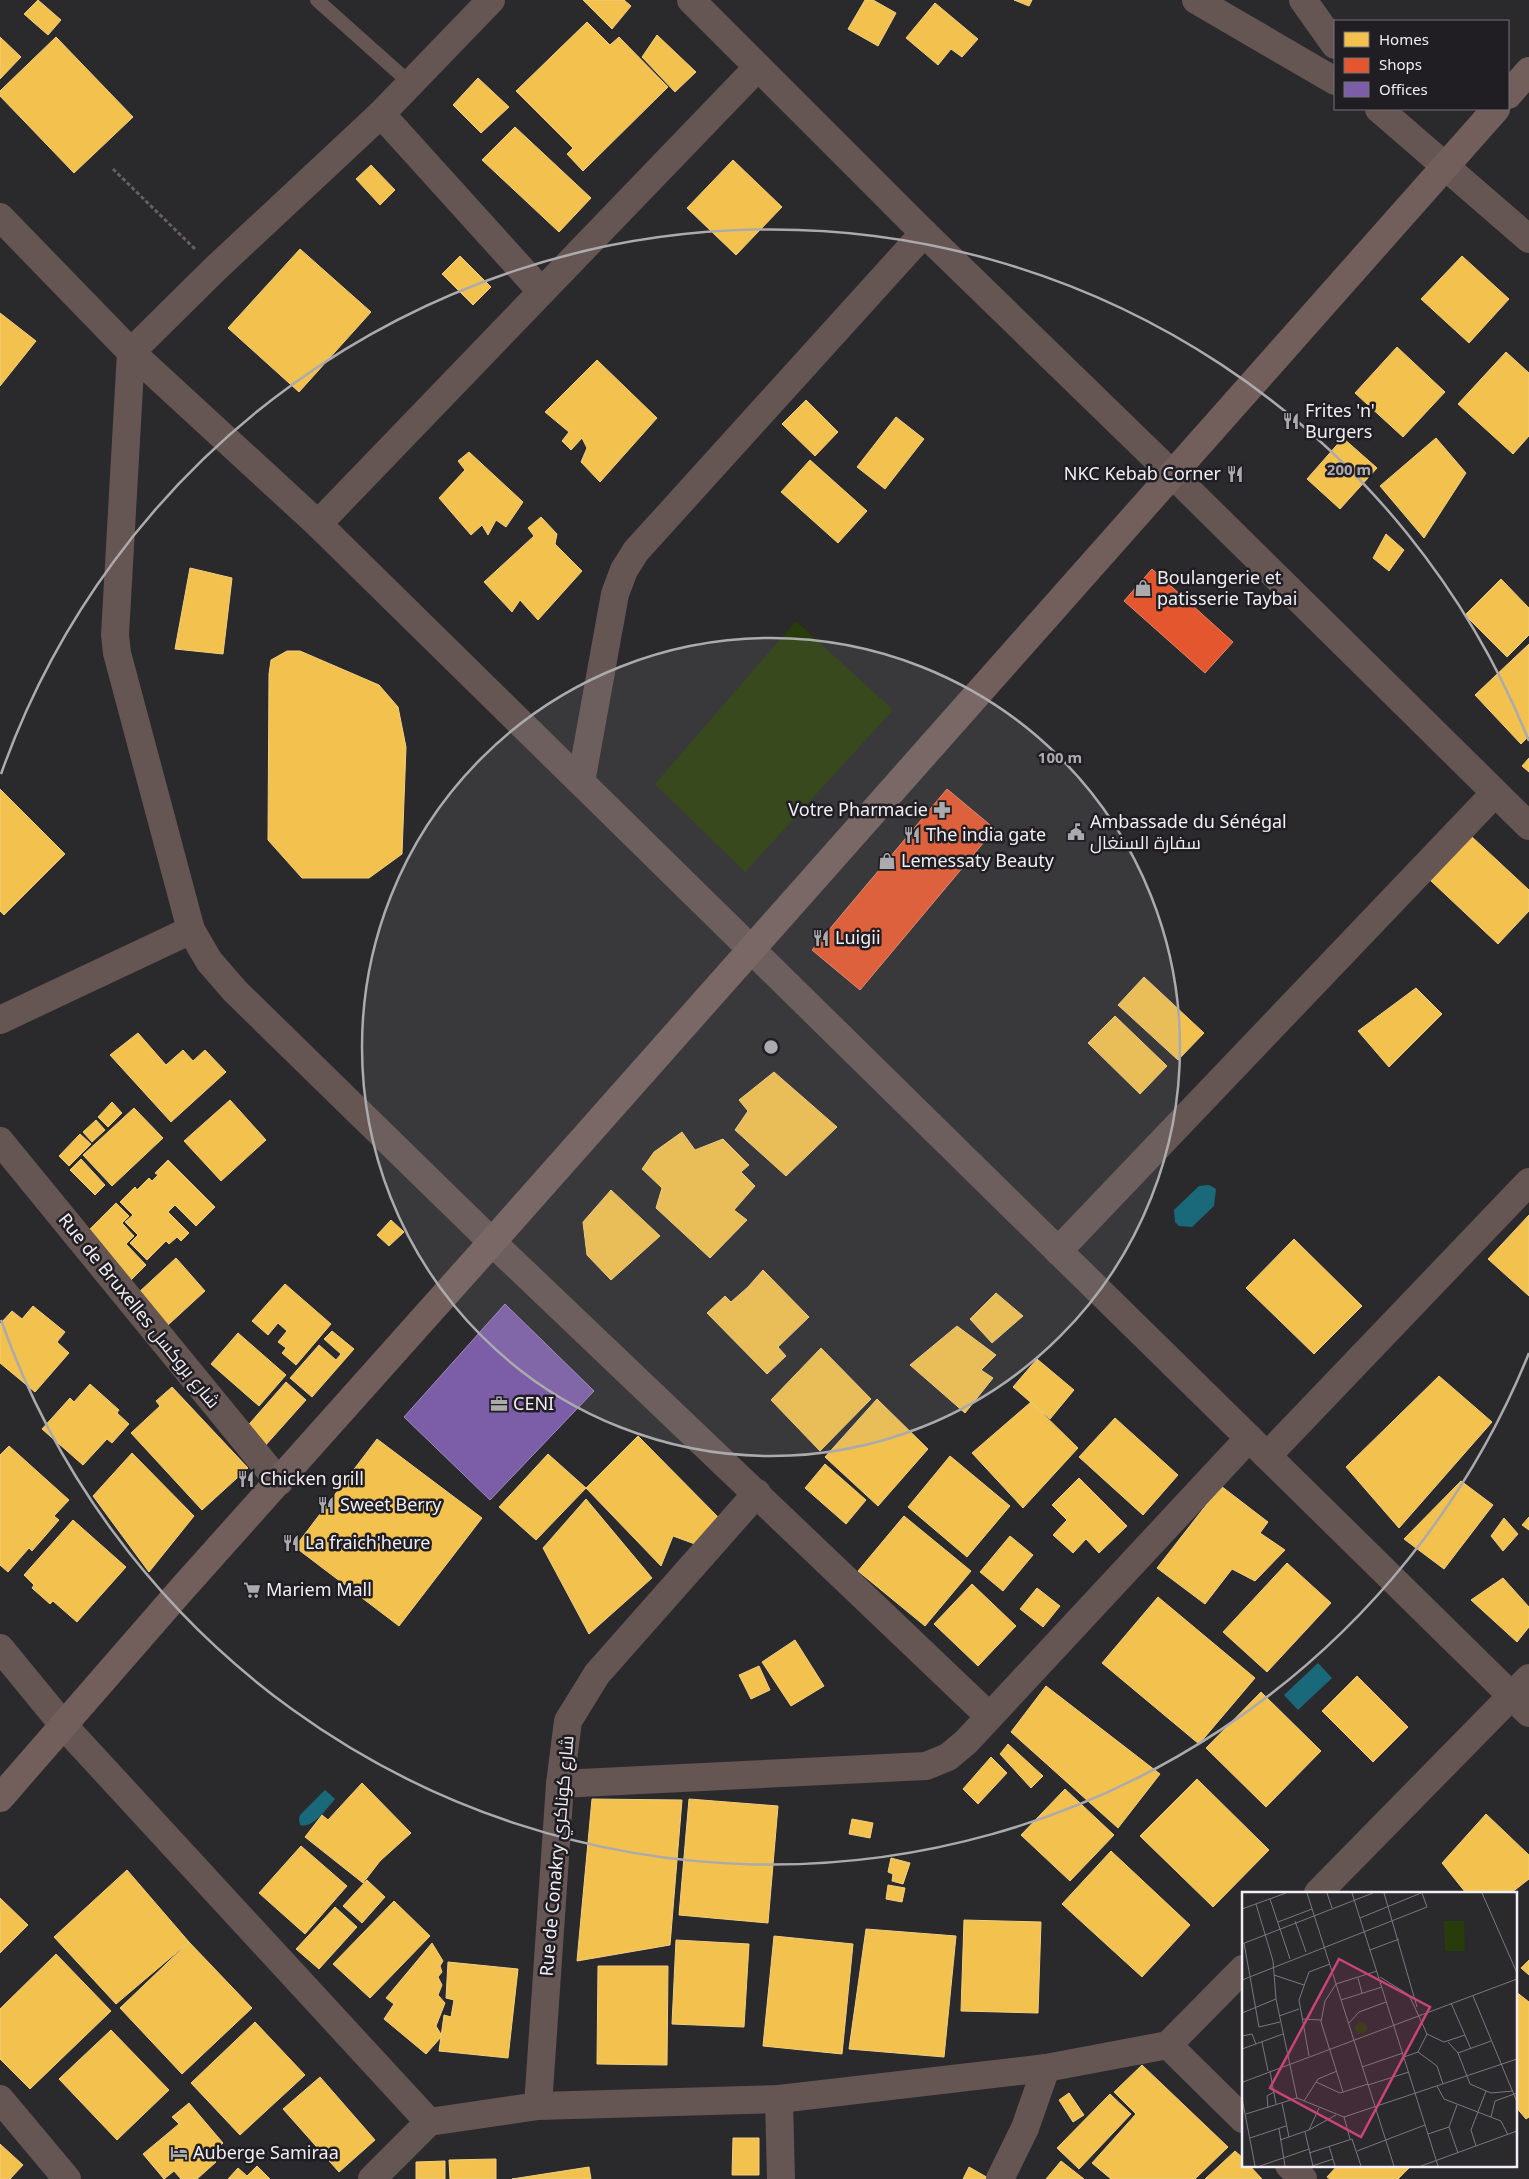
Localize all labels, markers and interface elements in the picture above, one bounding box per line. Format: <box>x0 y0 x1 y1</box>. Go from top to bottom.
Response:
legend <box>1334 20 1509 110</box>
text: Homes <box>1379 29 1429 49</box>
text: Shops <box>1379 54 1422 74</box>
text: Offices <box>1379 79 1428 99</box>
place label: Frites 'n' Burgers <box>1305 398 1375 443</box>
restaurant icon: Frites 'n' Burgers <box>1281 411 1301 431</box>
text: 200 m <box>1327 459 1371 479</box>
place label: NKC Kebab Corner <box>1064 461 1222 485</box>
restaurant icon: NKC Kebab Corner <box>1225 464 1245 484</box>
place label: Boulangerie et patisserie Taybai <box>1157 565 1297 610</box>
shop icon: Boulangerie et patisserie Taybai <box>1133 578 1153 598</box>
text: 100 m <box>1038 747 1082 767</box>
place label: Votre Pharmacie <box>788 797 928 821</box>
pharmacy icon: Votre Pharmacie <box>932 800 952 820</box>
place label: Ambassade du Sénégal سفارة السنغال <box>1090 809 1287 854</box>
place label: The india gate <box>926 822 1046 846</box>
public building icon: Ambassade du Sénégal سفارة السنغال <box>1066 822 1086 842</box>
restaurant icon: The india gate <box>902 825 922 845</box>
place label: Lemessaty Beauty <box>901 848 1055 872</box>
shop icon: Lemessaty Beauty <box>877 851 897 871</box>
place label: Luigii <box>835 925 881 949</box>
restaurant icon: Luigii <box>811 928 831 948</box>
centre of rings <box>762 1038 780 1056</box>
street label: Rue de Bruxelles شارع بروكسل <box>53 1208 226 1413</box>
place label: CENI <box>513 1391 554 1415</box>
office icon: CENI <box>489 1394 509 1414</box>
place label: Chicken grill <box>260 1466 364 1490</box>
restaurant icon: Chicken grill <box>236 1469 256 1489</box>
place label: Sweet Berry <box>340 1492 442 1516</box>
restaurant icon: Sweet Berry <box>316 1495 336 1515</box>
place label: La fraich'heure <box>305 1530 430 1554</box>
restaurant icon: La fraich'heure <box>281 1533 301 1553</box>
place label: Mariem Mall <box>266 1577 372 1601</box>
supermarket icon: Mariem Mall <box>242 1580 262 1600</box>
street label: Rue de Conakry شارع كوناكري <box>534 1735 581 1978</box>
inset map <box>1242 1892 1516 2166</box>
place label: Auberge Samiraa <box>193 2140 339 2164</box>
hotel icon: Auberge Samiraa <box>169 2143 189 2163</box>

